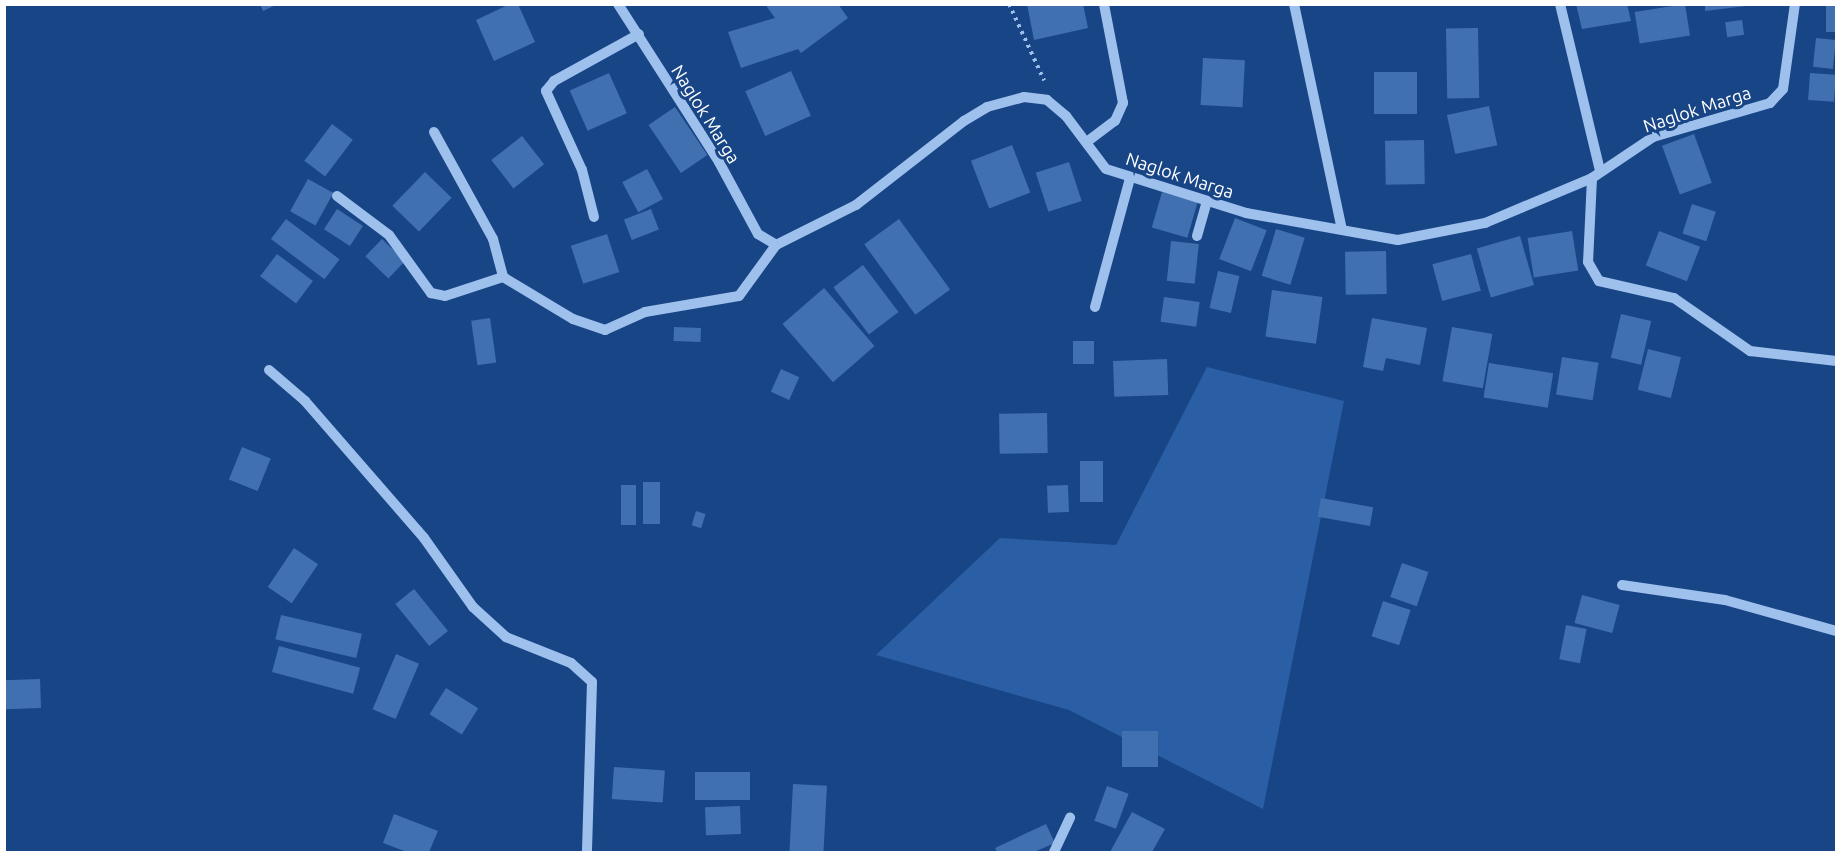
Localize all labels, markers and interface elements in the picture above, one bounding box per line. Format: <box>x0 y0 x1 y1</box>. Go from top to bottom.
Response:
street label: Naglok Marga <box>667 61 745 167</box>
street label: Naglok Marga <box>1640 81 1754 137</box>
street label: Naglok Marga <box>1123 147 1237 203</box>

